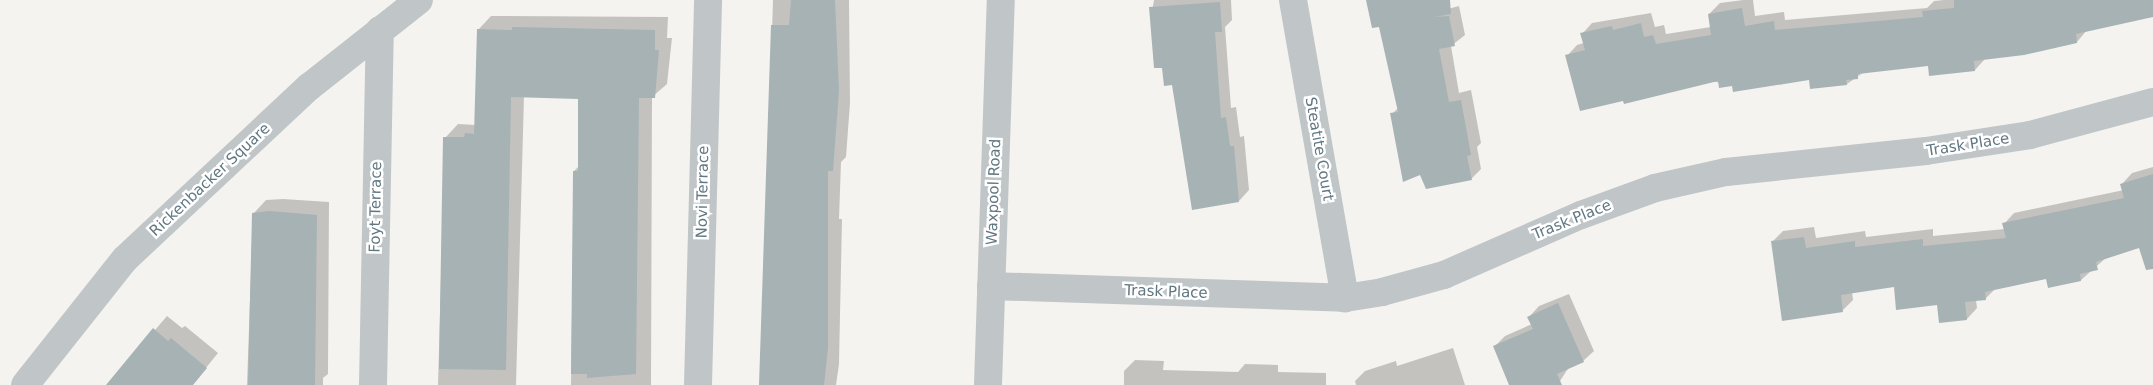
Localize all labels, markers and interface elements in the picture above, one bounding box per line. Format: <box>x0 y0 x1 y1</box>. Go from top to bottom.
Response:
street label: Steatite Court <box>1301 96 1337 202</box>
street label: Rickenbacker Square <box>146 120 274 240</box>
street label: Trask Place <box>1925 130 2011 160</box>
street label: Waxpool Road <box>983 139 1005 245</box>
street label: Novi Terrace <box>693 145 713 239</box>
street label: Foyt Terrace <box>366 161 386 253</box>
street label: Trask Place <box>1530 196 1614 244</box>
street label: Trask Place <box>1124 282 1208 302</box>

